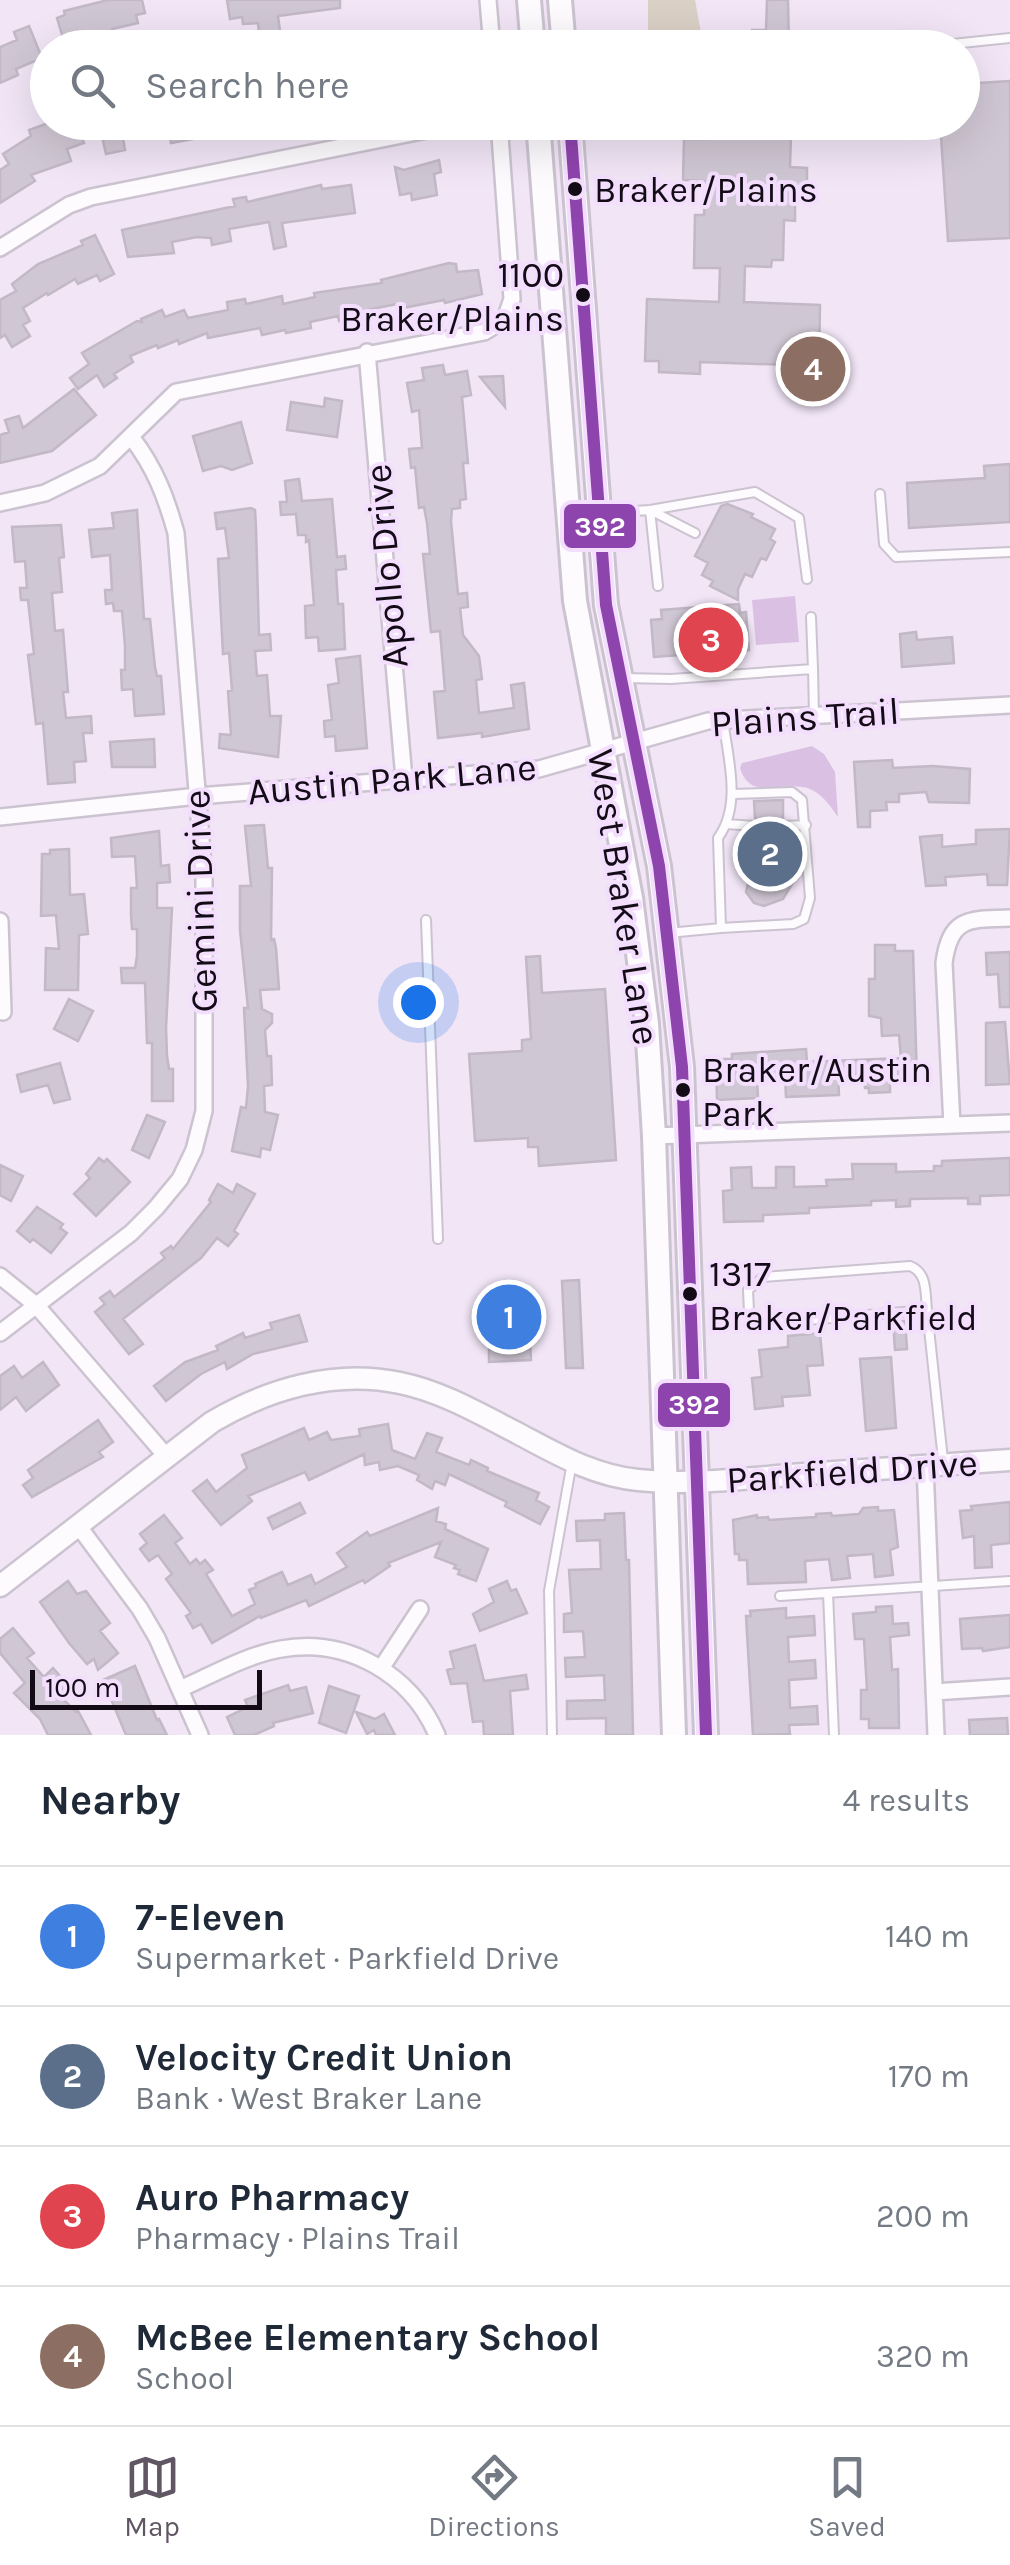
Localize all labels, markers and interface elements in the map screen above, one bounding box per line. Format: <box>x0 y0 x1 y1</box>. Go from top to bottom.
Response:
search box <box>30 30 980 140</box>
icon: search <box>65 58 120 113</box>
text: Search here <box>145 63 349 108</box>
place label: Braker/Plains <box>594 169 818 211</box>
marker: Braker/Plains <box>565 179 585 199</box>
place label: 1100 Braker/Plains <box>340 254 564 340</box>
marker: 1100 Braker/Plains <box>573 285 593 305</box>
pin: 4 <box>780 332 846 406</box>
street label: Apollo Drive <box>355 462 418 670</box>
line badge: 392 <box>562 502 638 550</box>
text: 392 <box>574 510 626 543</box>
pin: 3 <box>678 602 744 678</box>
street label: Plains Trail <box>709 688 901 747</box>
street label: Austin Park Lane <box>246 744 538 815</box>
street label: West Braker Lane <box>578 746 669 1048</box>
street label: Gemini Drive <box>174 789 227 1013</box>
pin: 2 <box>738 816 802 892</box>
your location <box>393 977 444 1028</box>
place label: Braker/Austin Park <box>702 1049 932 1135</box>
marker: Braker/Austin Park <box>673 1080 693 1100</box>
place label: 1317 Braker/Parkfield <box>709 1253 978 1339</box>
pin: 1 <box>476 1280 542 1354</box>
marker: 1317 Braker/Parkfield <box>680 1284 700 1304</box>
line badge: 392 <box>656 1381 732 1429</box>
text: 392 <box>668 1388 720 1421</box>
street label: Parkfield Drive <box>725 1440 979 1503</box>
scale bar <box>30 1665 262 1710</box>
text: 100 m <box>45 1671 120 1704</box>
text: Nearby <box>40 1775 180 1825</box>
text: 4 results <box>843 1782 970 1819</box>
text: 7-Eleven <box>135 1895 286 1940</box>
text: 1 <box>67 1918 78 1955</box>
text: 140 m <box>885 1918 970 1955</box>
text: Supermarket · Parkfield Drive <box>135 1940 559 1977</box>
text: Velocity Credit Union <box>135 2035 513 2080</box>
text: 2 <box>63 2058 82 2095</box>
text: 170 m <box>888 2058 970 2095</box>
text: Bank · West Braker Lane <box>135 2080 482 2117</box>
text: Auro Pharmacy <box>135 2175 409 2220</box>
text: 3 <box>63 2198 82 2235</box>
text: 200 m <box>876 2198 970 2235</box>
text: Pharmacy · Plains Trail <box>135 2220 460 2257</box>
text: McBee Elementary School <box>135 2315 600 2360</box>
text: 4 <box>63 2338 82 2375</box>
text: 320 m <box>876 2338 970 2375</box>
text: School <box>135 2360 234 2397</box>
tab: Map <box>124 2450 180 2543</box>
tab: Directions <box>428 2450 560 2543</box>
tab: Saved <box>808 2450 886 2543</box>

